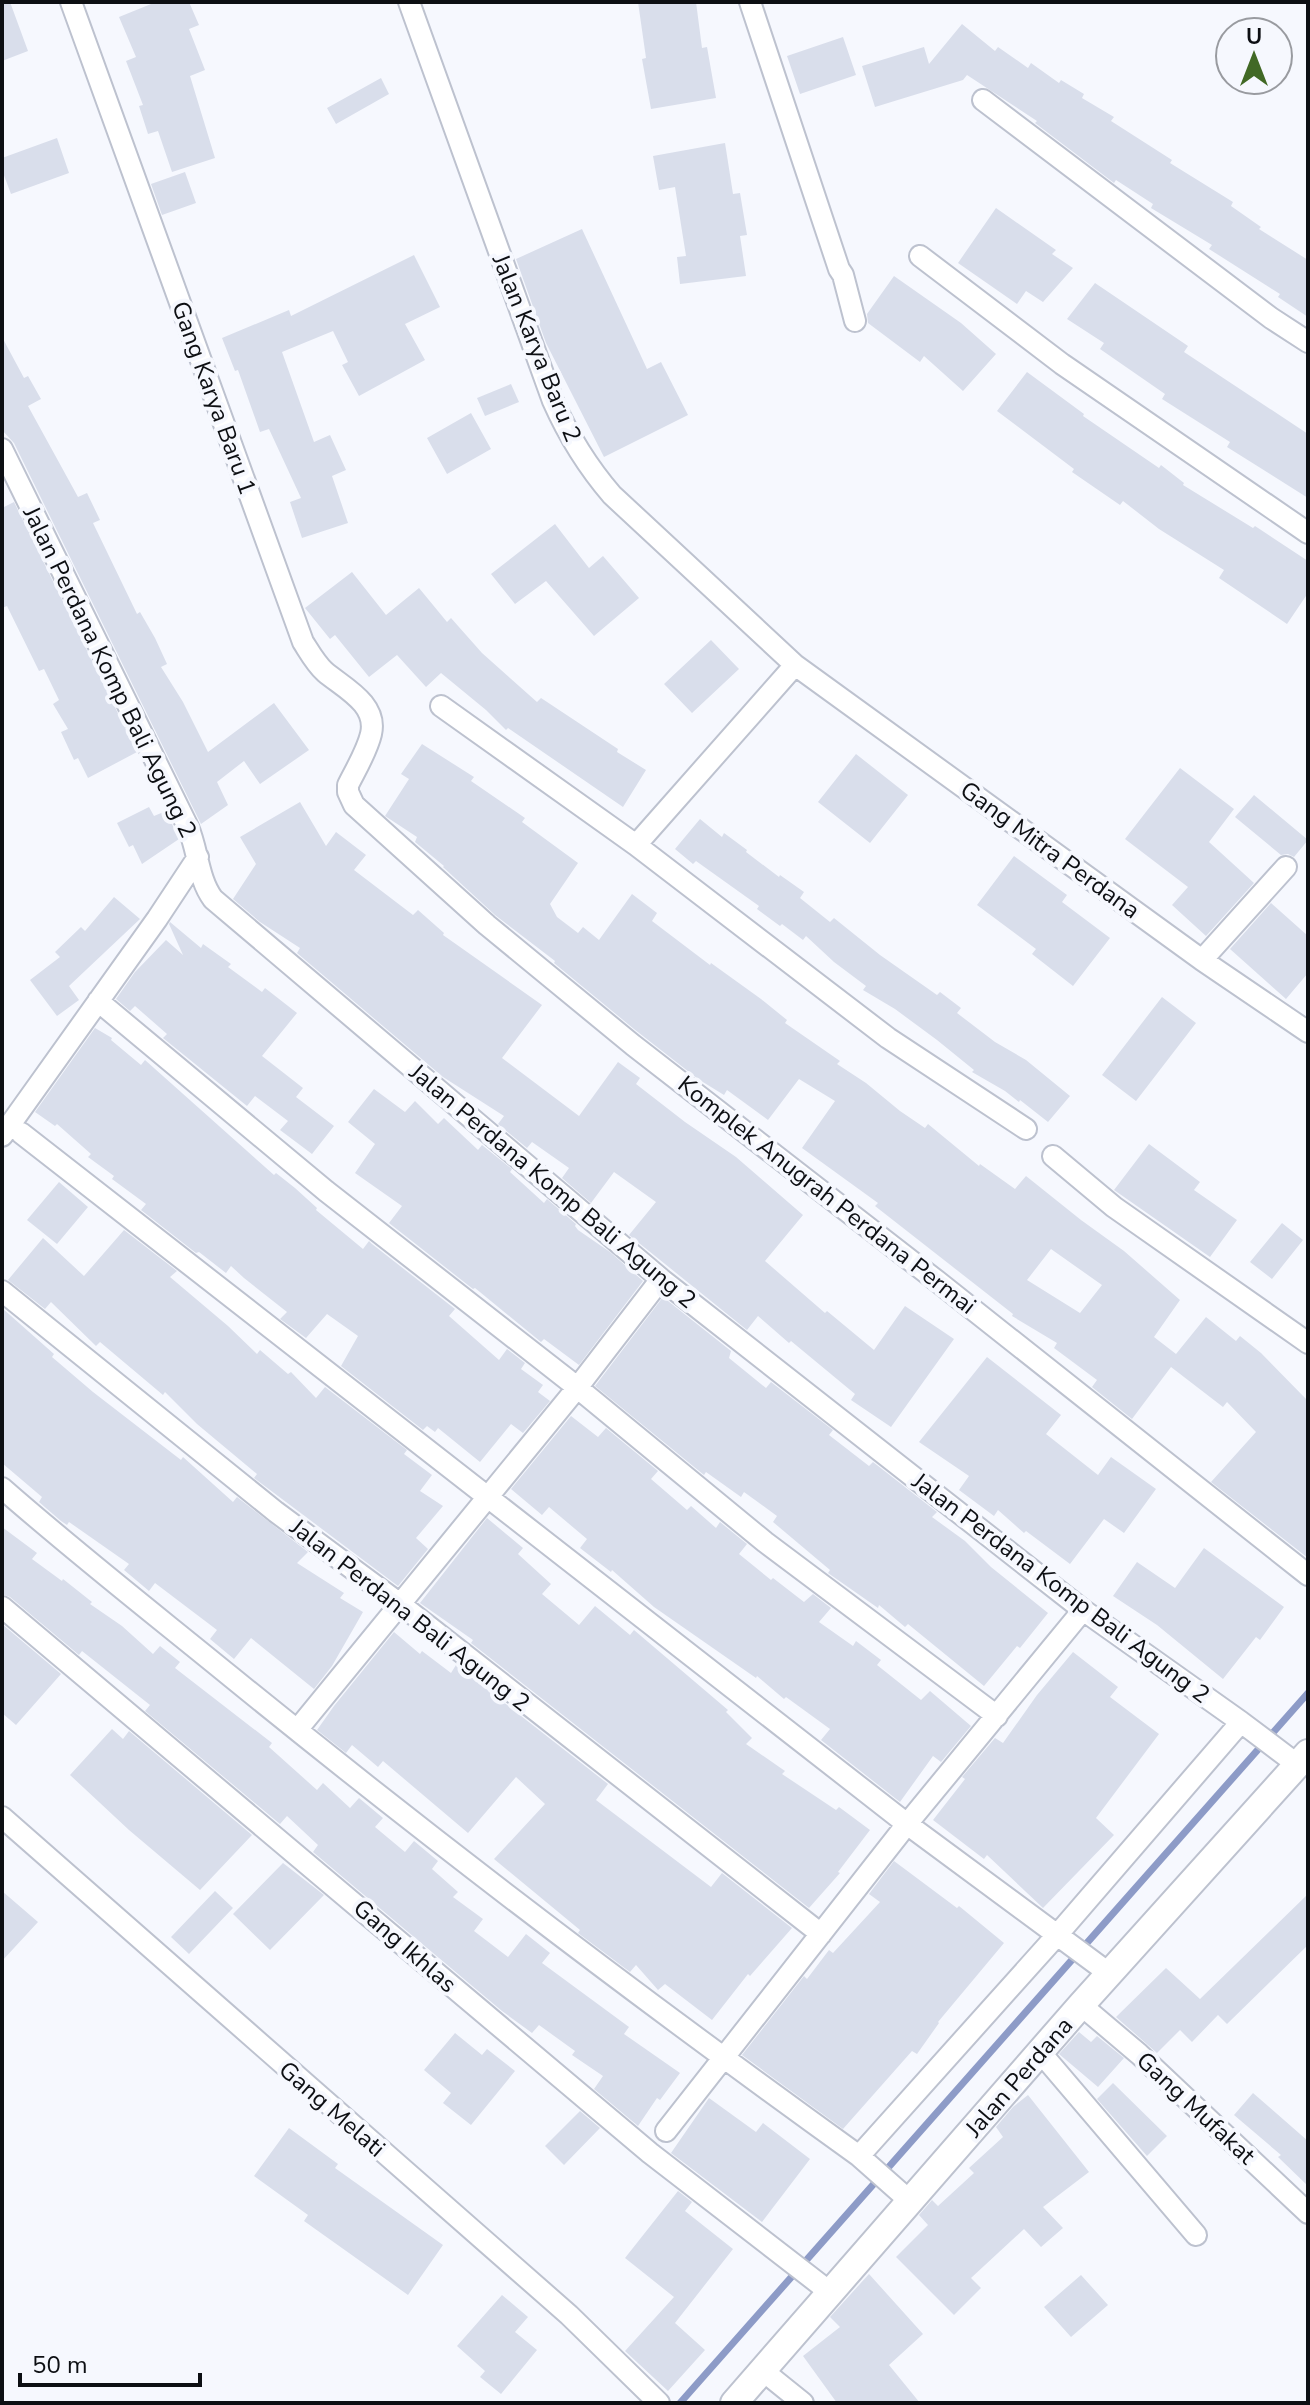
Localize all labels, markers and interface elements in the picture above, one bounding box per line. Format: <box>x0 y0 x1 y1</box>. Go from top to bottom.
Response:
north arrow <box>1214 16 1294 96</box>
text: U <box>1246 22 1262 52</box>
street label: Jalan Karya Baru 2 <box>484 248 589 447</box>
street label: Gang Karya Baru 1 <box>164 297 264 499</box>
street label: Jalan Perdana Komp Bali Agung 2 <box>15 500 204 843</box>
street label: Gang Mitra Perdana <box>954 774 1146 926</box>
street label: Jalan Perdana Komp Bali Agung 2 <box>402 1056 703 1316</box>
street label: Komplek Anugrah Perdana Permai <box>671 1068 983 1322</box>
street label: Jalan Perdana Komp Bali Agung 2 <box>905 1465 1216 1711</box>
street label: Jalan Perdana Bali Agung 2 <box>283 1511 537 1719</box>
street label: Gang Ikhlas <box>347 1892 463 2000</box>
street label: Jalan Perdana <box>957 2010 1080 2144</box>
street label: Gang Mufakat <box>1130 2045 1263 2172</box>
street label: Gang Melati <box>272 2054 392 2164</box>
scale bar <box>20 2337 200 2387</box>
text: 50 m <box>32 2349 88 2381</box>

